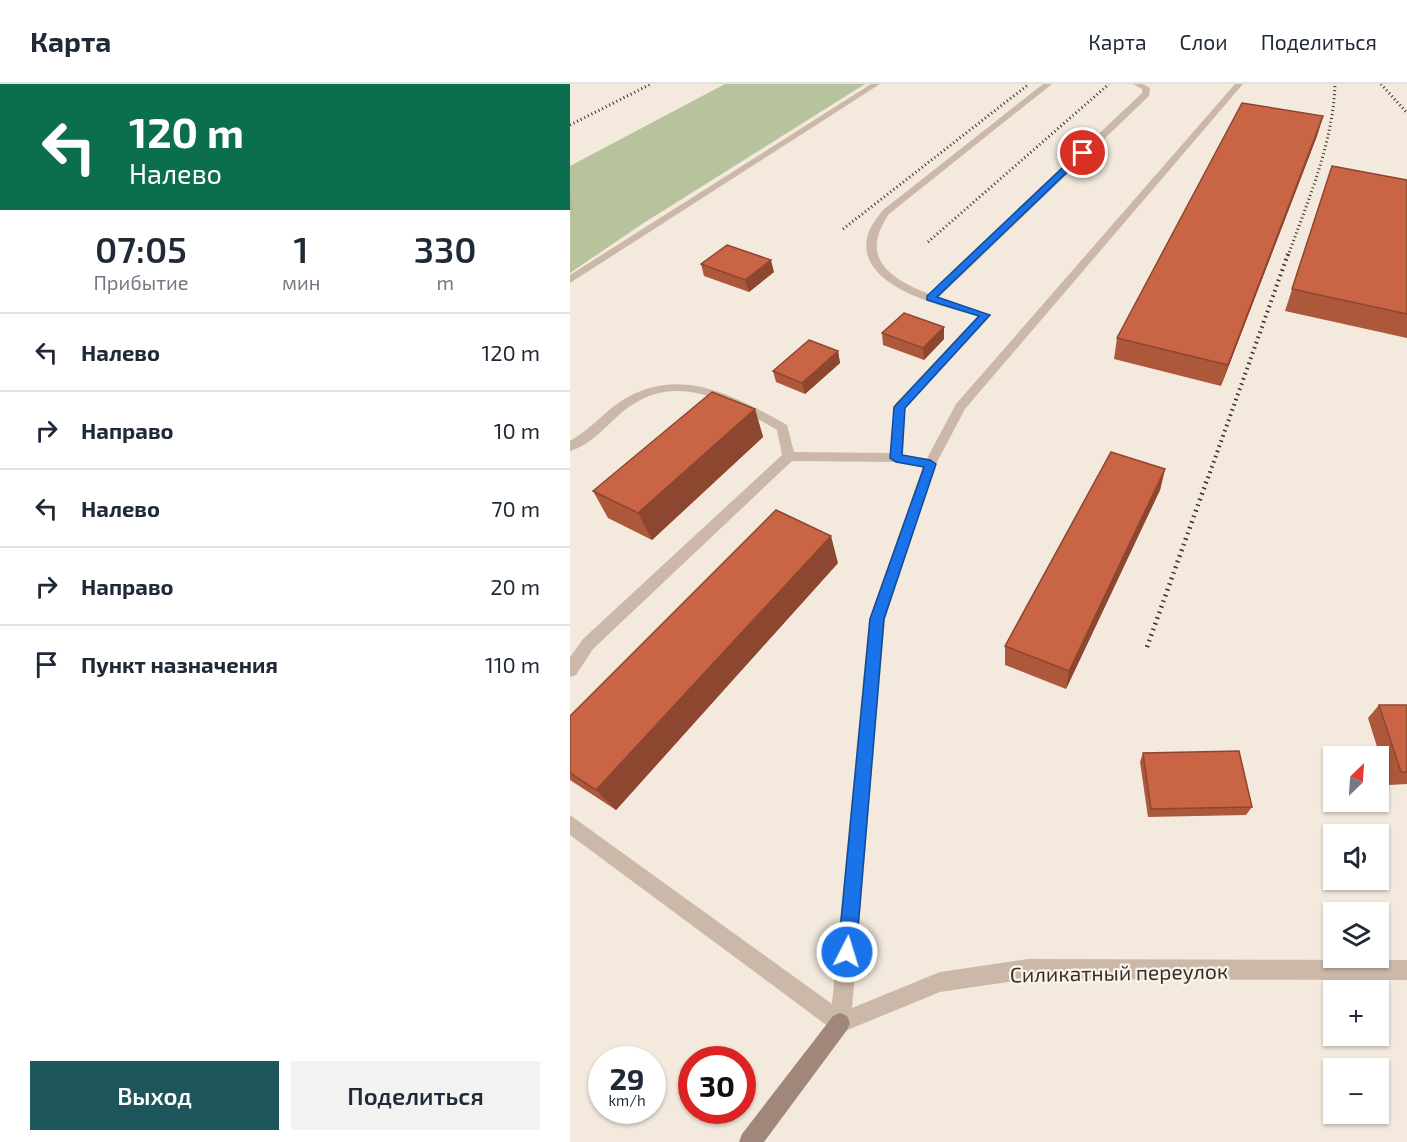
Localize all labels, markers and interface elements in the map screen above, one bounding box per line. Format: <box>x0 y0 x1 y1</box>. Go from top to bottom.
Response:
text: Карта <box>30 24 111 58</box>
text: Карта <box>1088 29 1147 54</box>
text: Слои <box>1180 29 1228 54</box>
text: Поделиться <box>1261 29 1377 54</box>
text: 120 m <box>129 106 244 156</box>
icon: left <box>30 108 108 186</box>
pin <box>1057 127 1108 178</box>
icon: arrive <box>1066 136 1099 169</box>
text: Налево <box>129 157 222 189</box>
text: 07:05 <box>95 227 187 270</box>
text: 1 <box>294 227 309 270</box>
text: 330 <box>414 227 477 270</box>
text: Прибытие <box>93 270 189 294</box>
text: мин <box>282 270 320 294</box>
text: m <box>436 270 454 294</box>
icon: left <box>30 336 63 369</box>
text: Налево <box>81 339 160 365</box>
text: 120 m <box>481 339 540 365</box>
icon: right <box>30 414 63 447</box>
text: Направо <box>81 417 174 443</box>
text: 10 m <box>494 417 540 443</box>
icon: left <box>30 492 63 525</box>
text: Налево <box>81 495 160 521</box>
text: 70 m <box>491 495 540 521</box>
icon: right <box>30 570 63 603</box>
text: Направо <box>81 573 174 599</box>
text: 20 m <box>490 573 540 599</box>
icon: arrive <box>30 648 63 681</box>
text: Пункт назначения <box>81 651 278 677</box>
text: 110 m <box>485 651 540 677</box>
north arrow <box>1323 746 1389 812</box>
map controls <box>1323 746 1389 1124</box>
button: sound <box>1323 824 1389 890</box>
button: layers <box>1323 902 1389 968</box>
position arrow <box>815 920 879 984</box>
street label: Силикатный переулок <box>1010 958 1228 987</box>
button: + <box>1323 980 1389 1046</box>
speed limit sign: 30 <box>678 1046 756 1124</box>
button: − <box>1323 1058 1389 1124</box>
text: 29 <box>609 1060 645 1096</box>
button: Выход <box>30 1061 279 1130</box>
button: Поделиться <box>291 1061 540 1130</box>
text: km/h <box>608 1091 646 1109</box>

